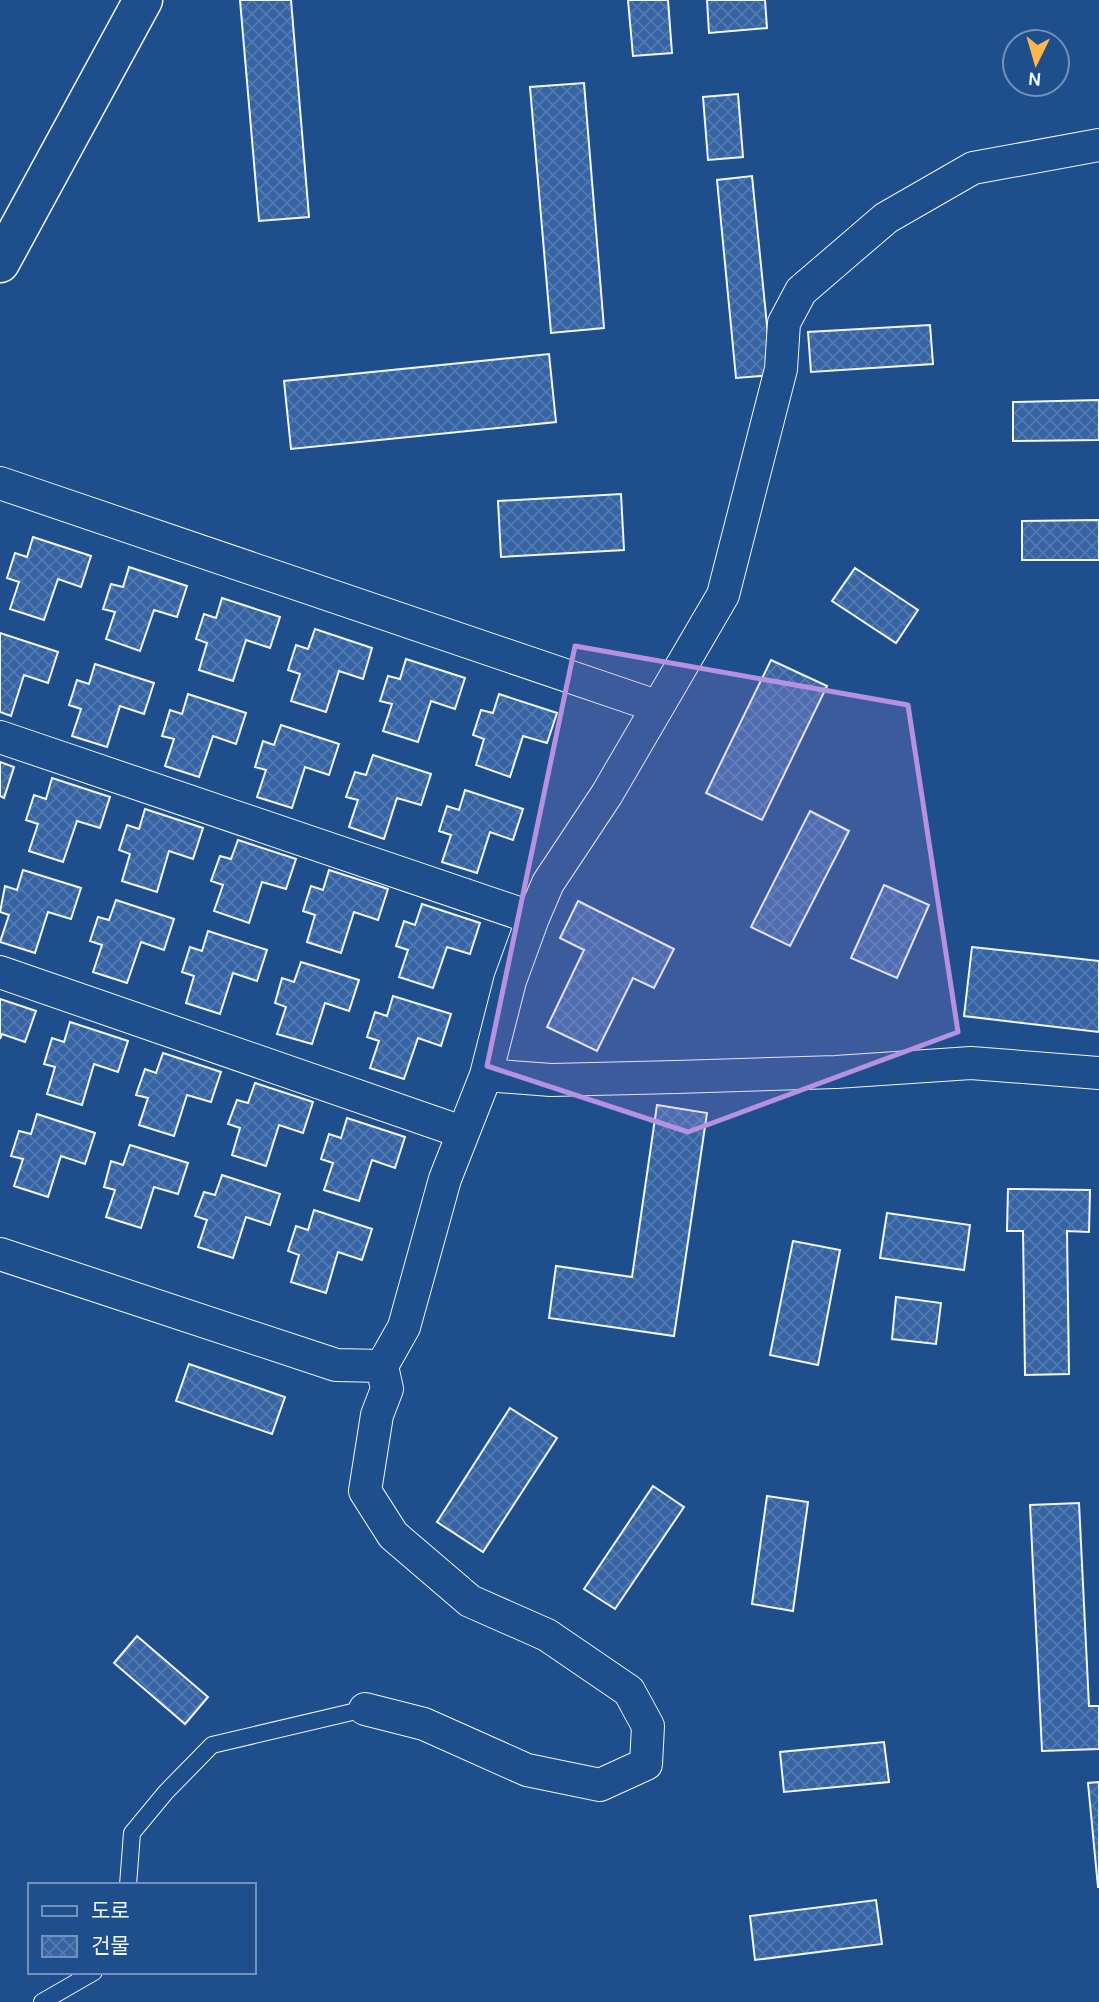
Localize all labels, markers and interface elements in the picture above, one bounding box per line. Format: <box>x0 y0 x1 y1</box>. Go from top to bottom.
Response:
north arrow <box>1001 28 1071 98</box>
text: N <box>1027 67 1042 90</box>
legend <box>28 1883 256 1974</box>
text: 도로 <box>91 1899 130 1923</box>
text: 건물 <box>91 1934 130 1958</box>

